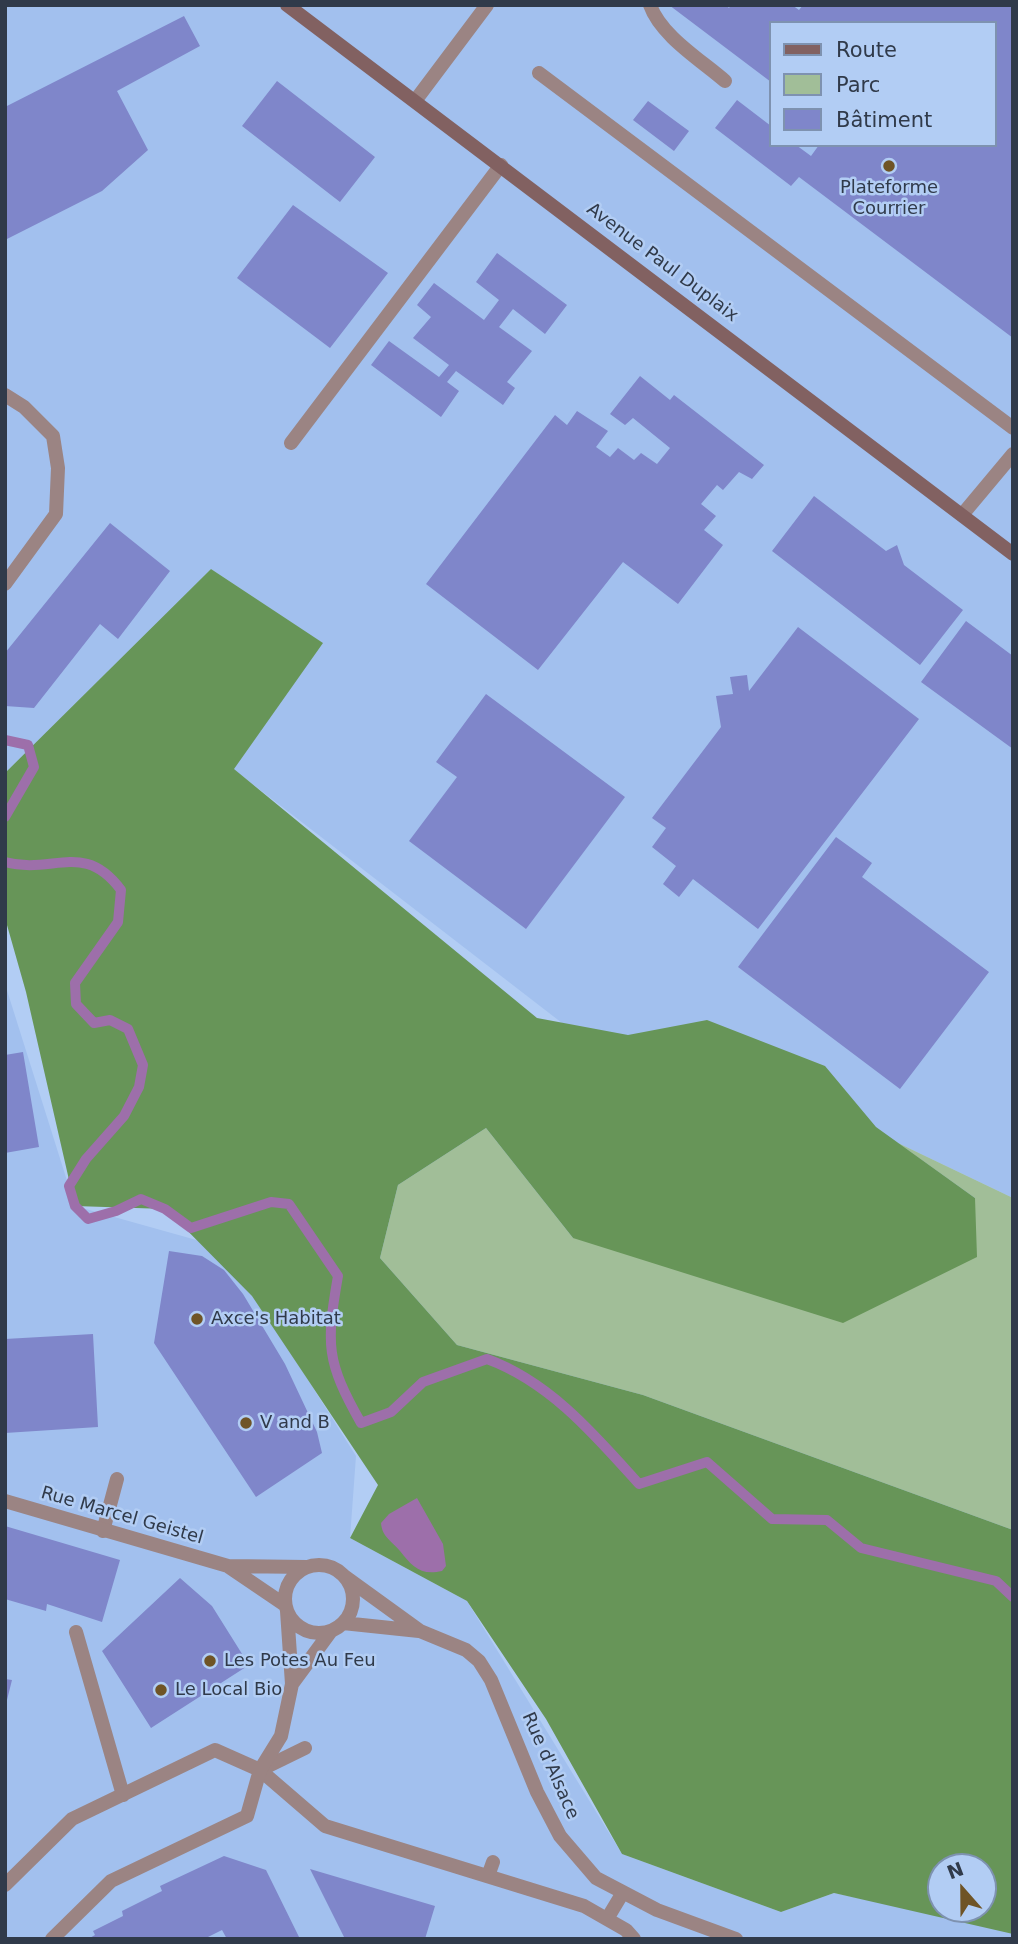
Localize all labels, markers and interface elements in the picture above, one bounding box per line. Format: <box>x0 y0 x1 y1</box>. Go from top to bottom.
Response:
legend <box>769 21 997 147</box>
text: Route <box>836 38 897 62</box>
text: Parc <box>836 73 880 97</box>
text: Bâtiment <box>836 108 932 132</box>
marker: Plateforme Courrier <box>881 158 897 174</box>
place label: Plateforme Courrier <box>840 177 938 220</box>
street label: Avenue Paul Duplaix <box>582 199 742 327</box>
place label: Axce's Habitat <box>211 1308 341 1330</box>
marker: Axce's Habitat <box>189 1311 205 1327</box>
place label: V and B <box>260 1412 330 1434</box>
marker: V and B <box>238 1415 254 1431</box>
street label: Rue Marcel Geistel <box>38 1483 206 1549</box>
place label: Les Potes Au Feu <box>224 1650 376 1672</box>
marker: Les Potes Au Feu <box>202 1653 218 1669</box>
place label: Le Local Bio <box>175 1679 282 1701</box>
marker: Le Local Bio <box>153 1682 169 1698</box>
street label: Rue d'Alsace <box>517 1709 583 1823</box>
north arrow <box>927 1853 997 1923</box>
text: N <box>944 1857 967 1883</box>

